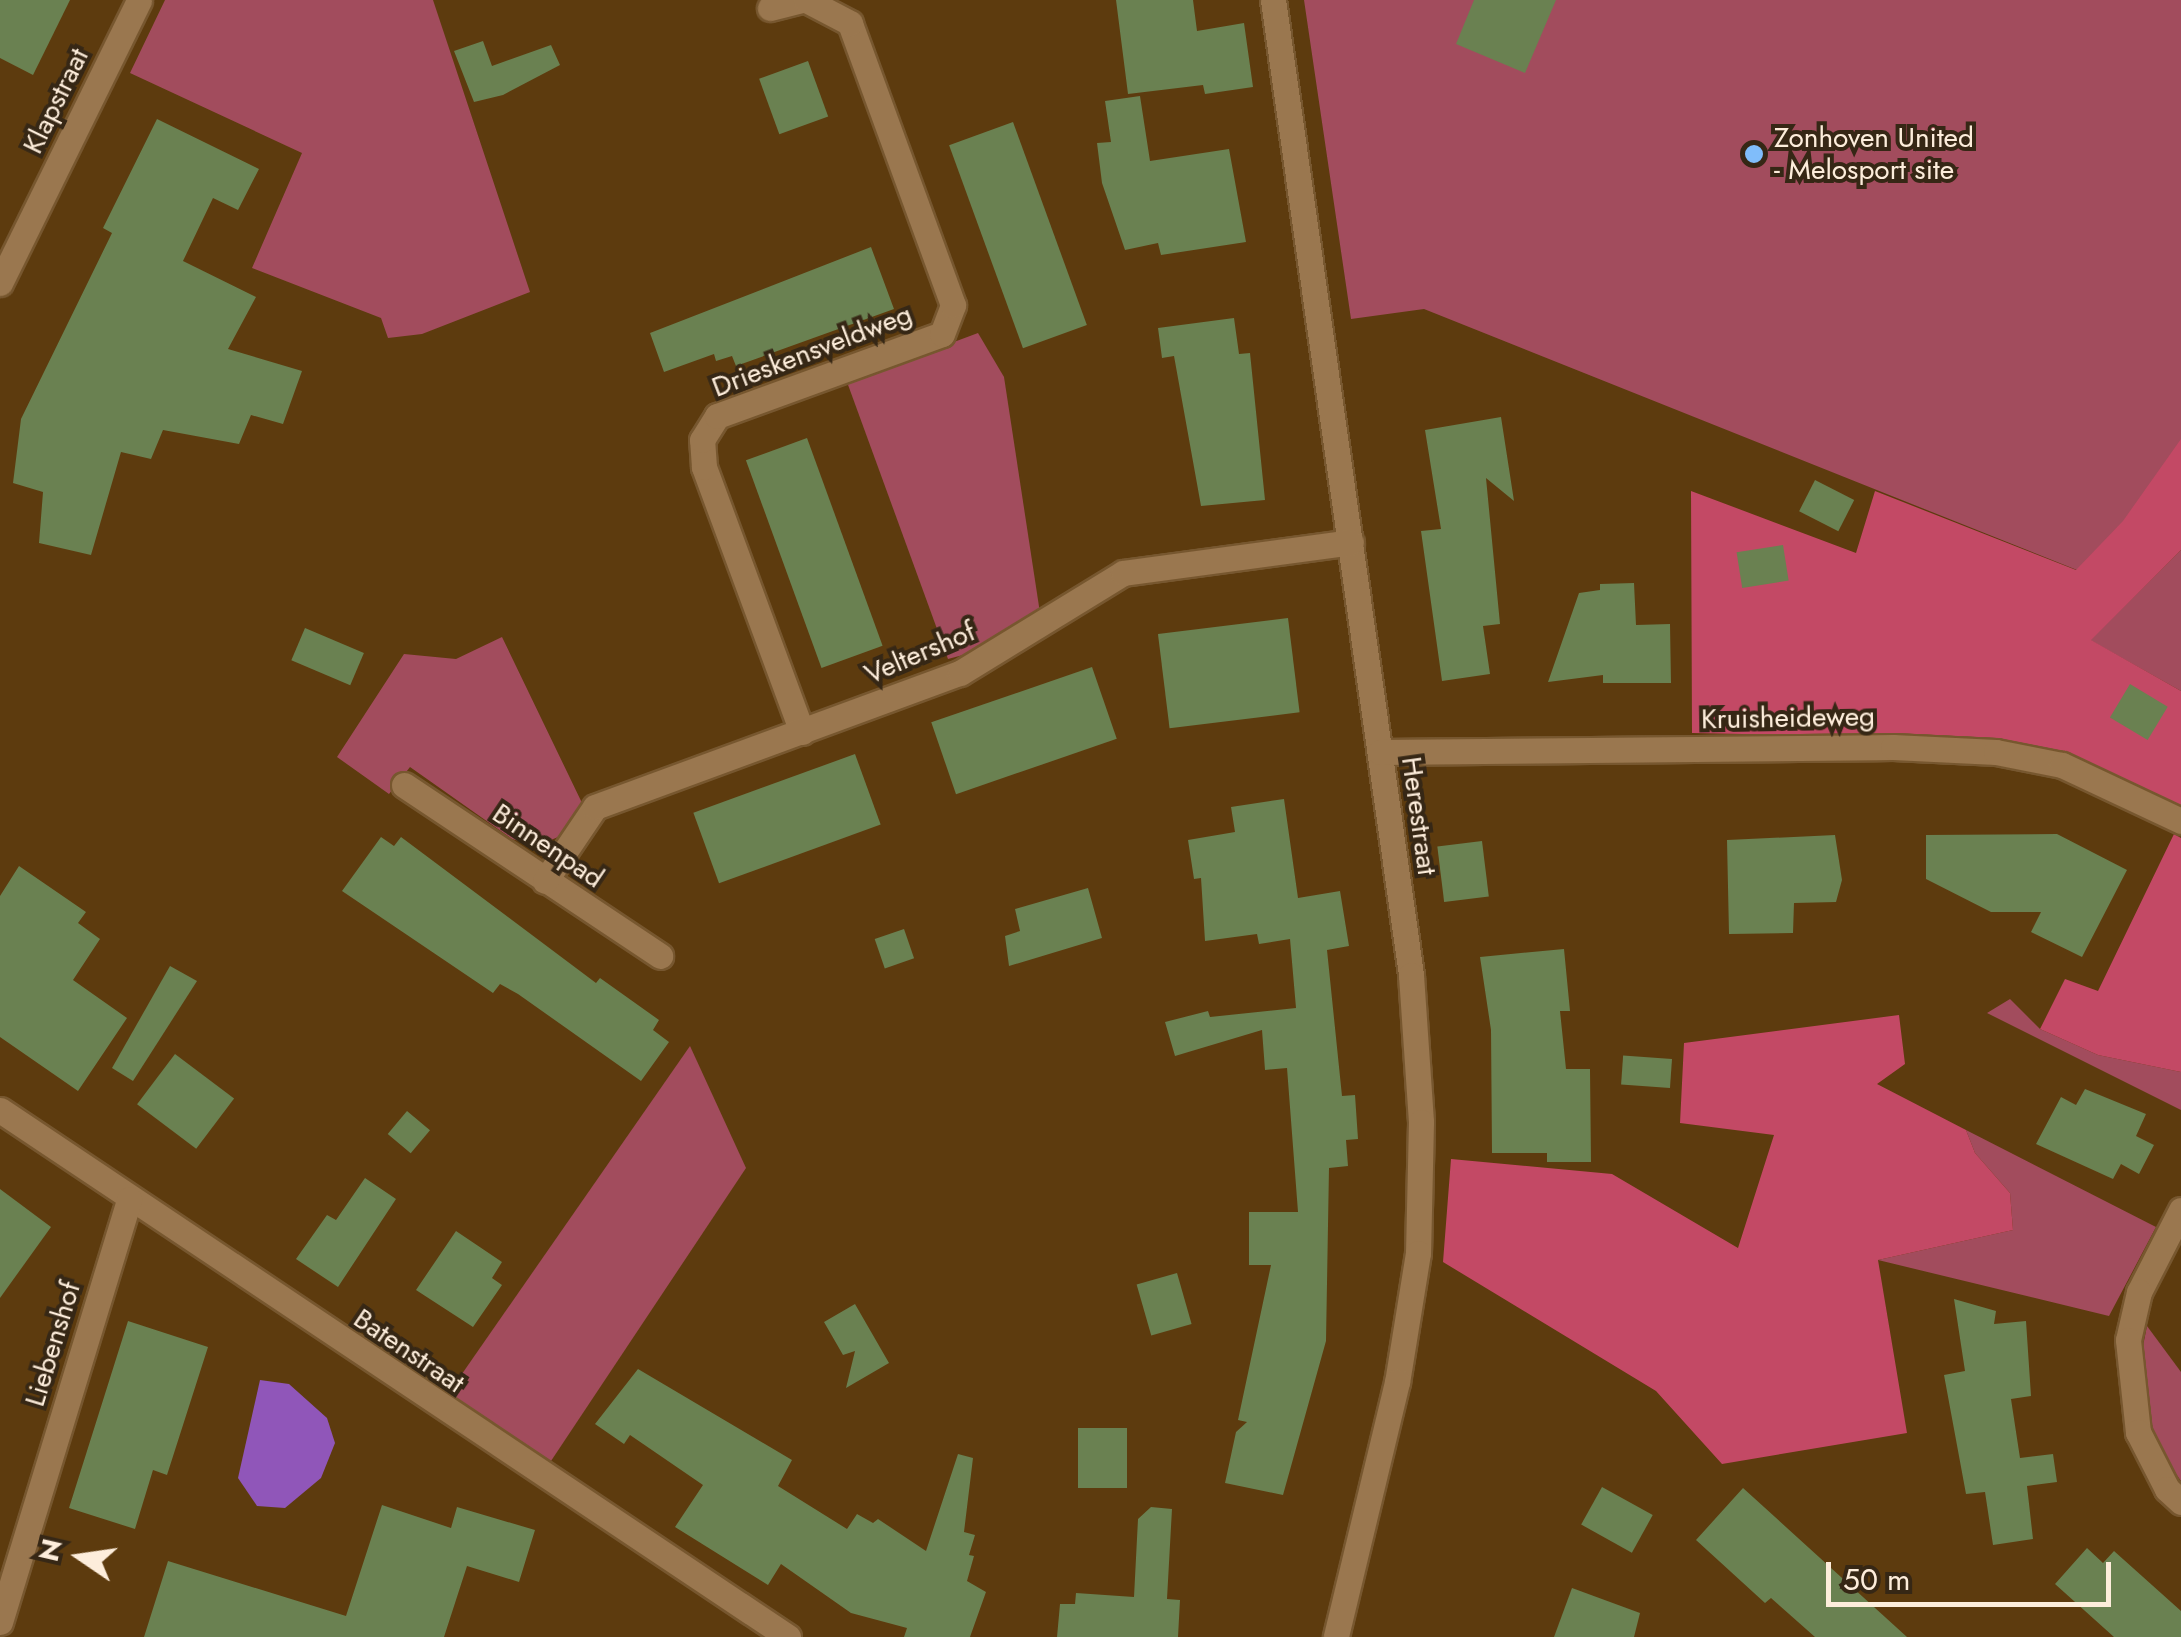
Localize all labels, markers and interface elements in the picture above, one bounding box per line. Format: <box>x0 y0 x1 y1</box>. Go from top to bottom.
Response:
street label: Klapstraat <box>16 43 96 159</box>
place label: Zonhoven United - Melosport site <box>1774 121 1974 187</box>
marker: Zonhoven United - Melosport site <box>1743 143 1765 165</box>
street label: Drieskensveldweg <box>707 297 917 405</box>
street label: Veltershof <box>860 615 980 691</box>
street label: Kruisheideweg <box>1701 700 1875 736</box>
street label: Herestraat <box>1394 755 1444 877</box>
street label: Binnenpad <box>486 797 610 895</box>
street label: Liebenshof <box>18 1278 88 1410</box>
street label: Batenstraat <box>347 1302 471 1400</box>
north arrow <box>30 1507 130 1607</box>
text: N <box>28 1535 73 1566</box>
scale bar <box>1831 1542 2116 1604</box>
text: 50 m <box>1843 1558 1910 1601</box>

